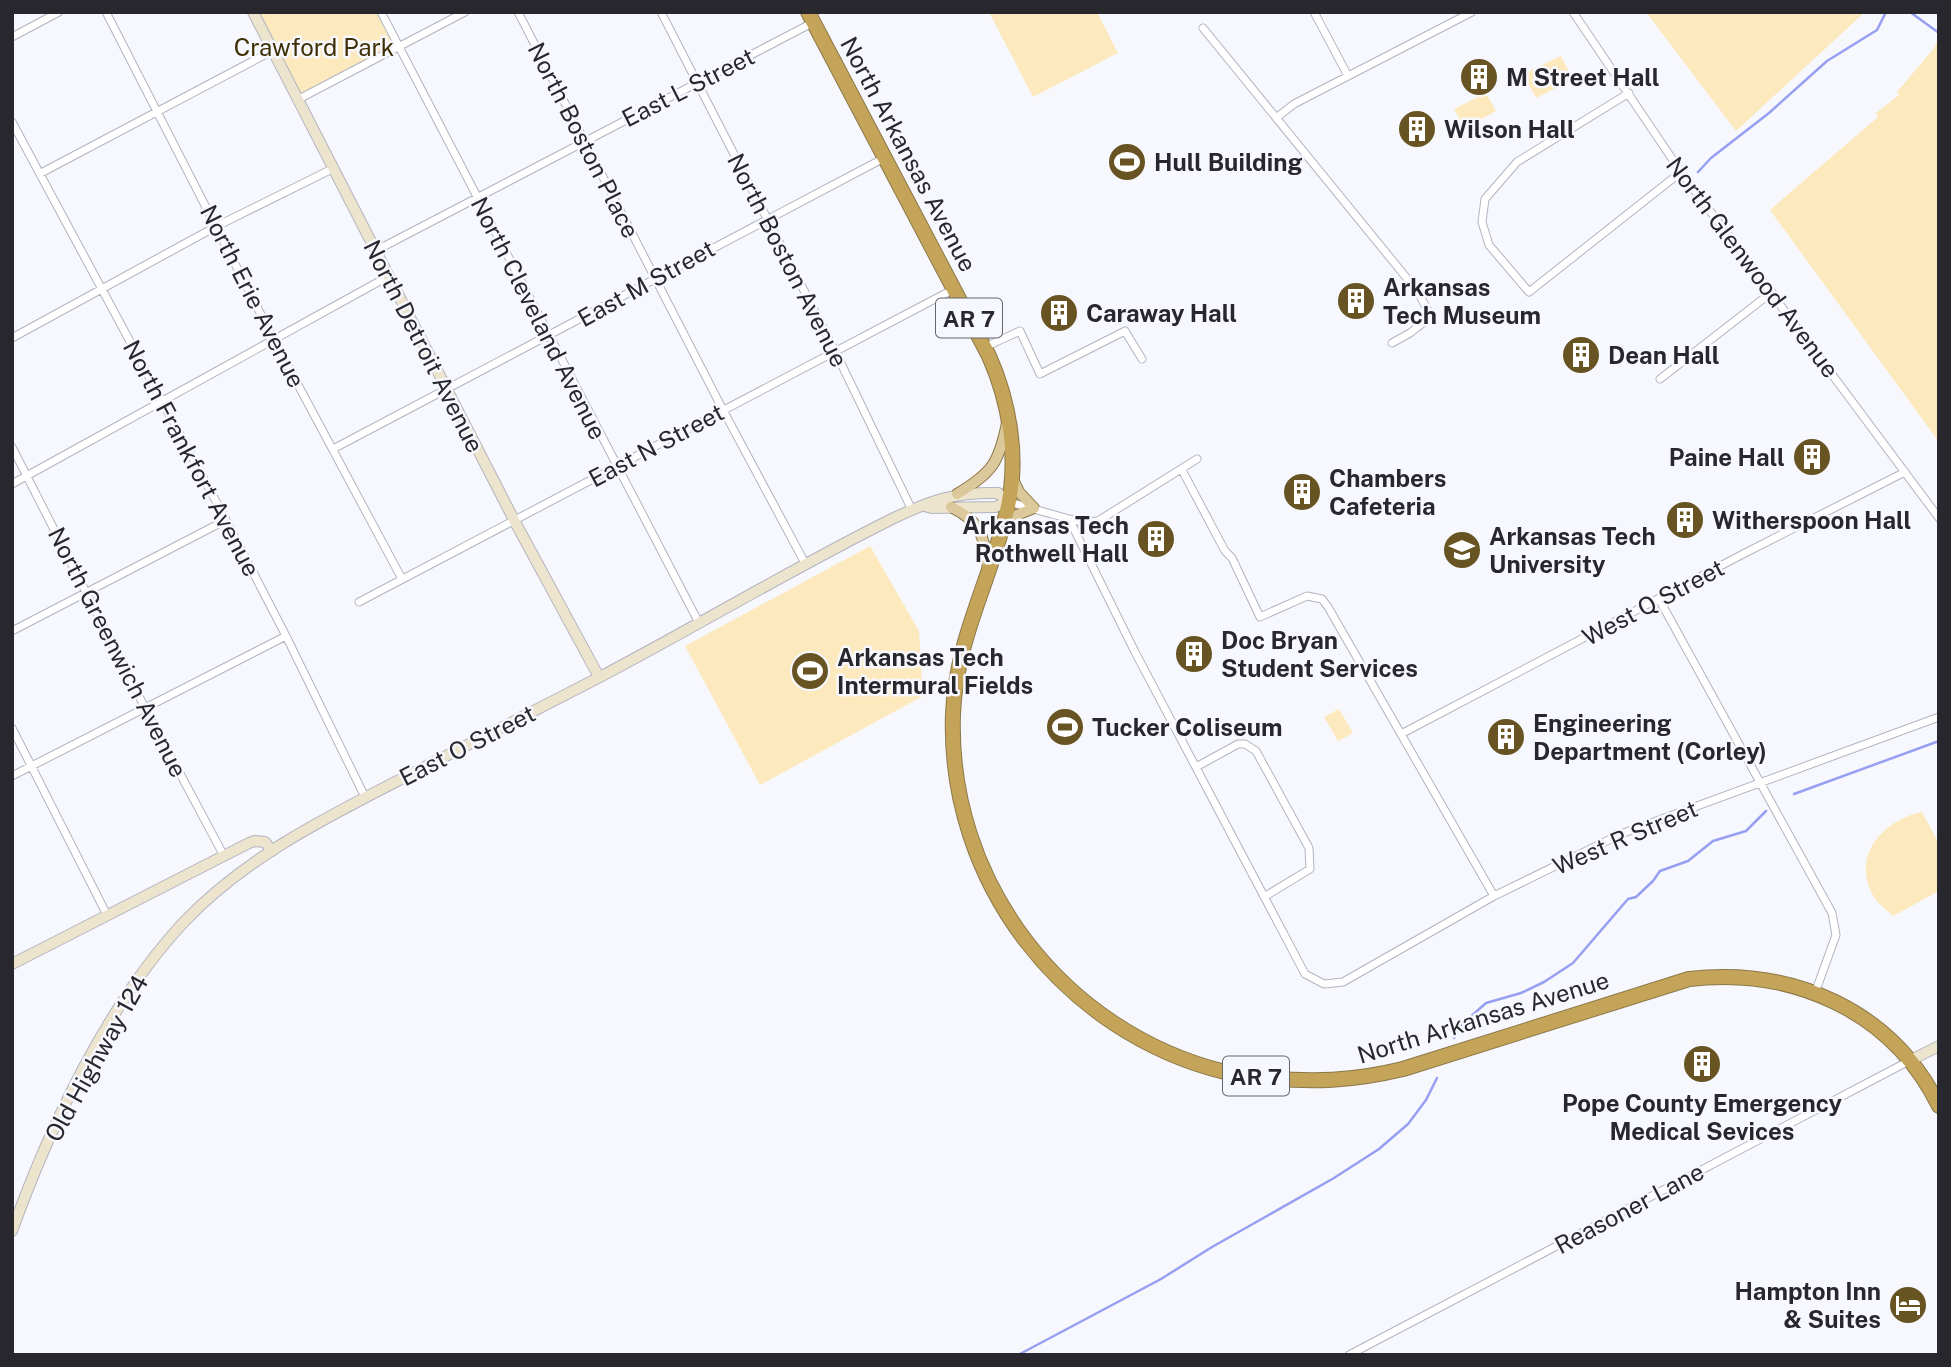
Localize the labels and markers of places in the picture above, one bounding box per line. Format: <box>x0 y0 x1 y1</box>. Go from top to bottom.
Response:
building icon: M Street Hall <box>1458 56 1500 98</box>
place label: M Street Hall <box>1506 63 1660 91</box>
building icon: Wilson Hall <box>1396 108 1438 150</box>
place label: Wilson Hall <box>1444 115 1575 143</box>
sports icon: Hull Building <box>1106 141 1148 183</box>
place label: Hull Building <box>1154 148 1303 176</box>
place label: Arkansas Tech Museum <box>1383 273 1541 329</box>
building icon: Arkansas Tech Museum <box>1335 280 1377 322</box>
building icon: Caraway Hall <box>1038 292 1080 334</box>
place label: Caraway Hall <box>1086 299 1237 327</box>
building icon: Dean Hall <box>1560 334 1602 376</box>
place label: Dean Hall <box>1608 341 1720 369</box>
building icon: Paine Hall <box>1791 436 1833 478</box>
place label: Paine Hall <box>1669 443 1785 471</box>
place label: Chambers Cafeteria <box>1329 464 1446 520</box>
building icon: Chambers Cafeteria <box>1281 471 1323 513</box>
building icon: Witherspoon Hall <box>1664 499 1706 541</box>
place label: Witherspoon Hall <box>1712 506 1912 534</box>
place label: Arkansas Tech Rothwell Hall <box>962 511 1129 567</box>
building icon: Arkansas Tech Rothwell Hall <box>1135 518 1177 560</box>
place label: Arkansas Tech University <box>1489 522 1656 578</box>
school or university icon: Arkansas Tech University <box>1441 529 1483 571</box>
place label: Doc Bryan Student Services <box>1221 626 1418 682</box>
building icon: Doc Bryan Student Services <box>1173 633 1215 675</box>
place label: Arkansas Tech Intermural Fields <box>837 643 1033 699</box>
sports icon: Arkansas Tech Intermural Fields <box>789 650 831 692</box>
sports icon: Tucker Coliseum <box>1044 706 1086 748</box>
place label: Engineering Department (Corley) <box>1533 709 1767 765</box>
place label: Tucker Coliseum <box>1092 713 1283 741</box>
building icon: Engineering Department (Corley) <box>1485 716 1527 758</box>
building icon: Pope County Emergency Medical Sevices <box>1681 1043 1723 1085</box>
place label: Pope County Emergency Medical Sevices <box>1562 1089 1842 1145</box>
place label: Hampton Inn & Suites <box>1734 1277 1881 1333</box>
hotel icon: Hampton Inn & Suites <box>1887 1284 1929 1326</box>

